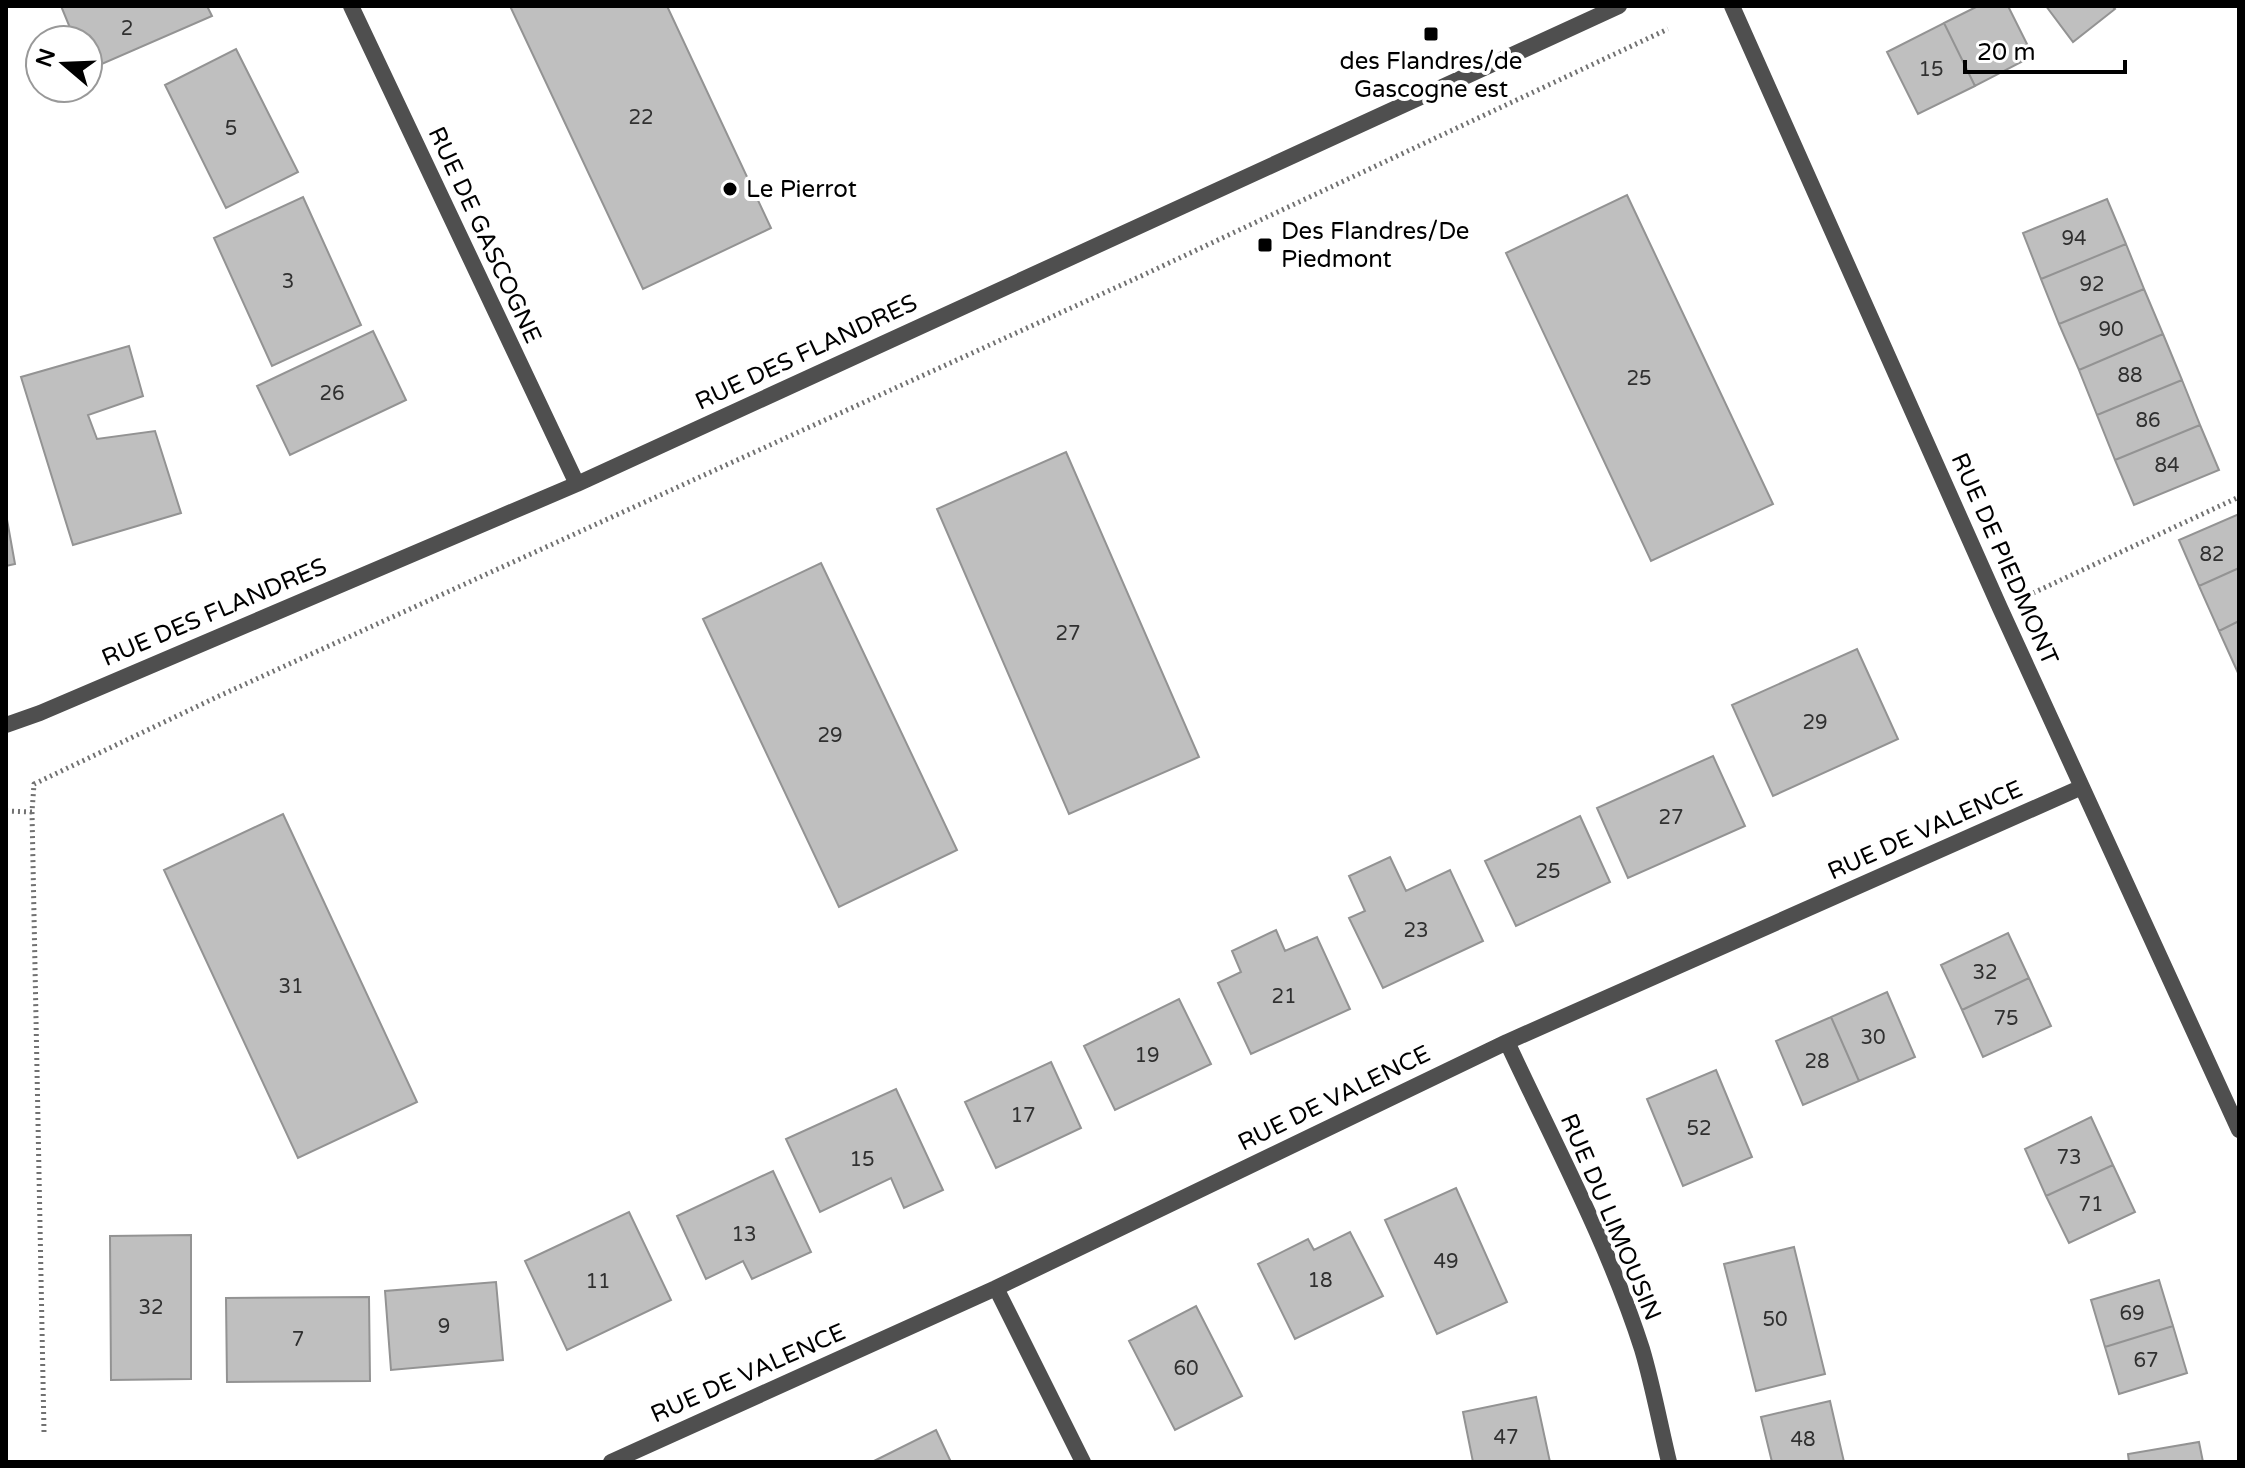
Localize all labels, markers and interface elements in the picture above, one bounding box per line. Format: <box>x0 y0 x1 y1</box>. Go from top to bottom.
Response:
house number: 2 <box>121 17 133 41</box>
north arrow <box>24 24 104 104</box>
scale bar <box>1965 24 2125 74</box>
marker: des Flandres/de Gascogne est <box>1422 25 1440 43</box>
text: 20 m <box>1977 38 2035 67</box>
text: N <box>31 45 61 70</box>
place label: des Flandres/de Gascogne est <box>1340 47 1522 104</box>
house number: 15 <box>1918 58 1944 82</box>
house number: 22 <box>628 106 654 130</box>
house number: 5 <box>225 117 237 141</box>
street label: RUE DE GASCOGNE <box>422 122 547 348</box>
place label: Le Pierrot <box>746 175 857 204</box>
marker: Le Pierrot <box>721 180 739 198</box>
place label: Des Flandres/De Piedmont <box>1281 217 1469 274</box>
house number: 94 <box>2061 227 2087 251</box>
marker: Des Flandres/De Piedmont <box>1256 236 1274 254</box>
house number: 3 <box>282 270 294 294</box>
house number: 92 <box>2079 273 2105 297</box>
street label: RUE DES FLANDRES <box>691 288 922 417</box>
house number: 90 <box>2098 318 2124 342</box>
house number: 88 <box>2117 364 2143 388</box>
house number: 25 <box>1626 367 1652 391</box>
house number: 26 <box>319 382 345 406</box>
house number: 86 <box>2135 409 2161 433</box>
street label: RUE DE PIEDMONT <box>1945 449 2065 670</box>
house number: 84 <box>2154 454 2180 478</box>
house number: 82 <box>2199 543 2225 567</box>
street label: RUE DES FLANDRES <box>97 552 331 673</box>
house number: 27 <box>1055 622 1081 646</box>
house number: 29 <box>1802 711 1828 735</box>
house number: 29 <box>817 724 843 748</box>
street label: RUE DE VALENCE <box>1823 774 2027 886</box>
house number: 27 <box>1658 806 1684 830</box>
house number: 25 <box>1535 860 1561 884</box>
house number: 23 <box>1403 919 1429 943</box>
house number: 32 <box>1972 961 1998 985</box>
house number: 31 <box>278 975 304 999</box>
house number: 21 <box>1271 985 1297 1009</box>
house number: 75 <box>1993 1007 2019 1031</box>
house number: 30 <box>1860 1026 1886 1050</box>
street label: RUE DE VALENCE <box>1233 1039 1435 1158</box>
house number: 19 <box>1134 1044 1160 1068</box>
house number: 28 <box>1804 1050 1830 1074</box>
house number: 17 <box>1010 1104 1036 1128</box>
street label: RUE DU LIMOUSIN <box>1554 1109 1667 1325</box>
house number: 52 <box>1686 1117 1712 1141</box>
house number: 73 <box>2056 1146 2082 1170</box>
house number: 15 <box>849 1148 875 1172</box>
house number: 71 <box>2078 1193 2104 1217</box>
house number: 13 <box>731 1223 757 1247</box>
house number: 49 <box>1433 1250 1459 1274</box>
house number: 18 <box>1307 1269 1333 1293</box>
house number: 11 <box>585 1270 611 1294</box>
house number: 32 <box>138 1296 164 1320</box>
house number: 69 <box>2119 1302 2145 1326</box>
house number: 50 <box>1762 1308 1788 1332</box>
house number: 9 <box>438 1315 450 1339</box>
street label: RUE DE VALENCE <box>646 1317 850 1429</box>
house number: 7 <box>292 1328 304 1352</box>
house number: 67 <box>2133 1349 2159 1373</box>
house number: 60 <box>1173 1357 1199 1381</box>
house number: 47 <box>1493 1426 1519 1450</box>
house number: 48 <box>1790 1428 1816 1452</box>

